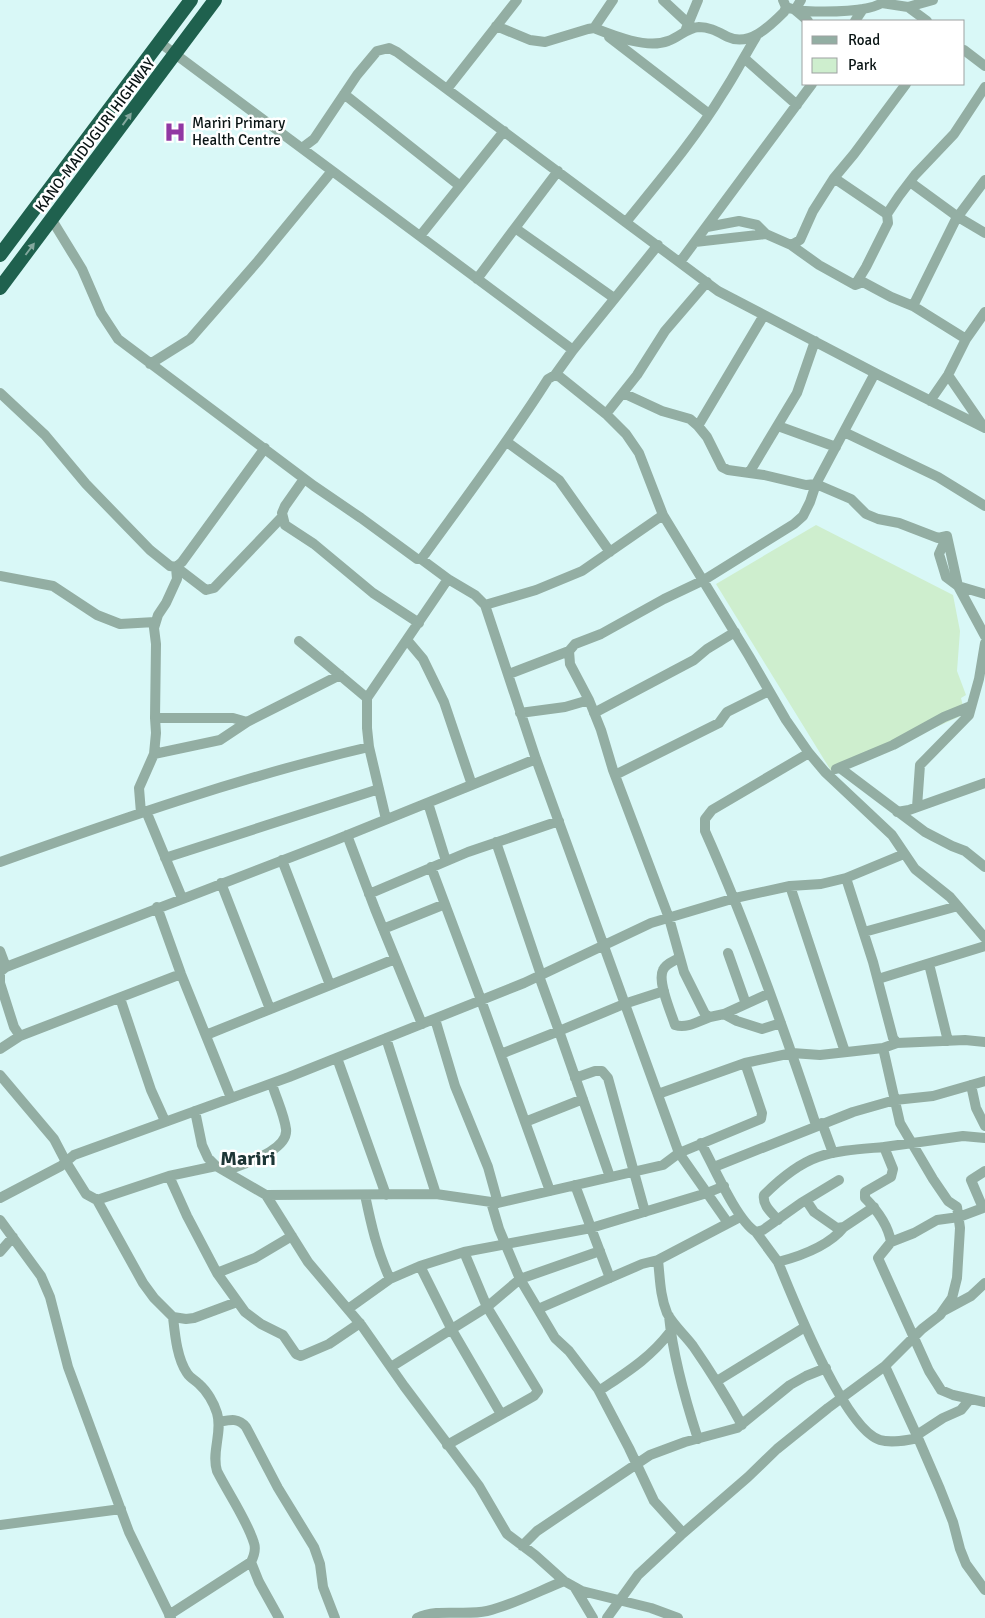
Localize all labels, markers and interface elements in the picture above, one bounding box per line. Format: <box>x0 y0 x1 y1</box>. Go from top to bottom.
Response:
legend <box>802 20 965 85</box>
text: Road <box>848 31 880 49</box>
street label: KANO-MAIDUGURI HIGHWAY <box>31 54 159 215</box>
text: Park <box>848 56 877 74</box>
one-way arrow <box>121 113 132 126</box>
place label: Mariri Primary Health Centre <box>192 114 285 149</box>
hospital icon: Mariri Primary Health Centre <box>162 119 188 145</box>
one-way arrow <box>24 243 35 256</box>
district label: Mariri <box>220 1146 276 1171</box>

